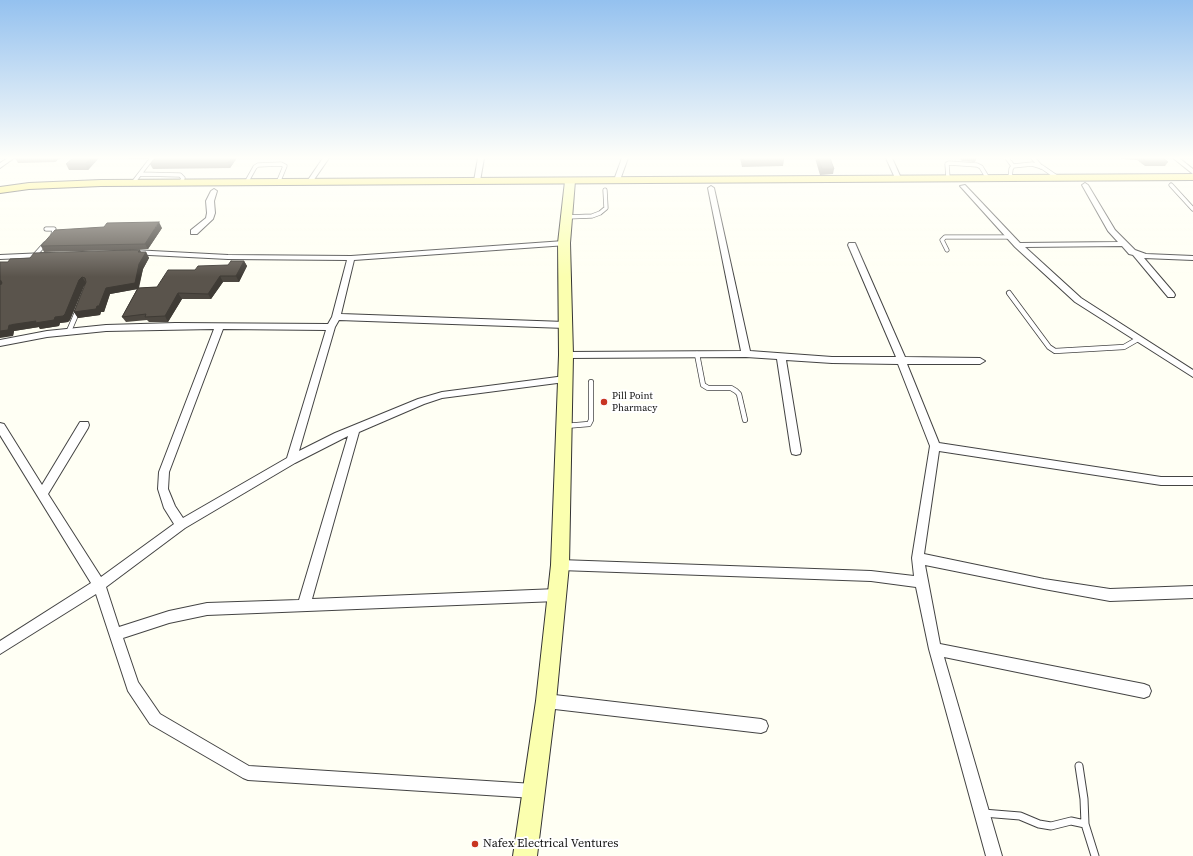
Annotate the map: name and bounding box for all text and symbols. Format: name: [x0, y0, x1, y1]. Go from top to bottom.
place label: Pill Point Pharmacy: [612, 390, 657, 414]
marker: Pill Point Pharmacy: [599, 397, 609, 407]
place label: Nafex Electrical Ventures: [483, 837, 619, 851]
marker: Nafex Electrical Ventures: [470, 839, 480, 849]

